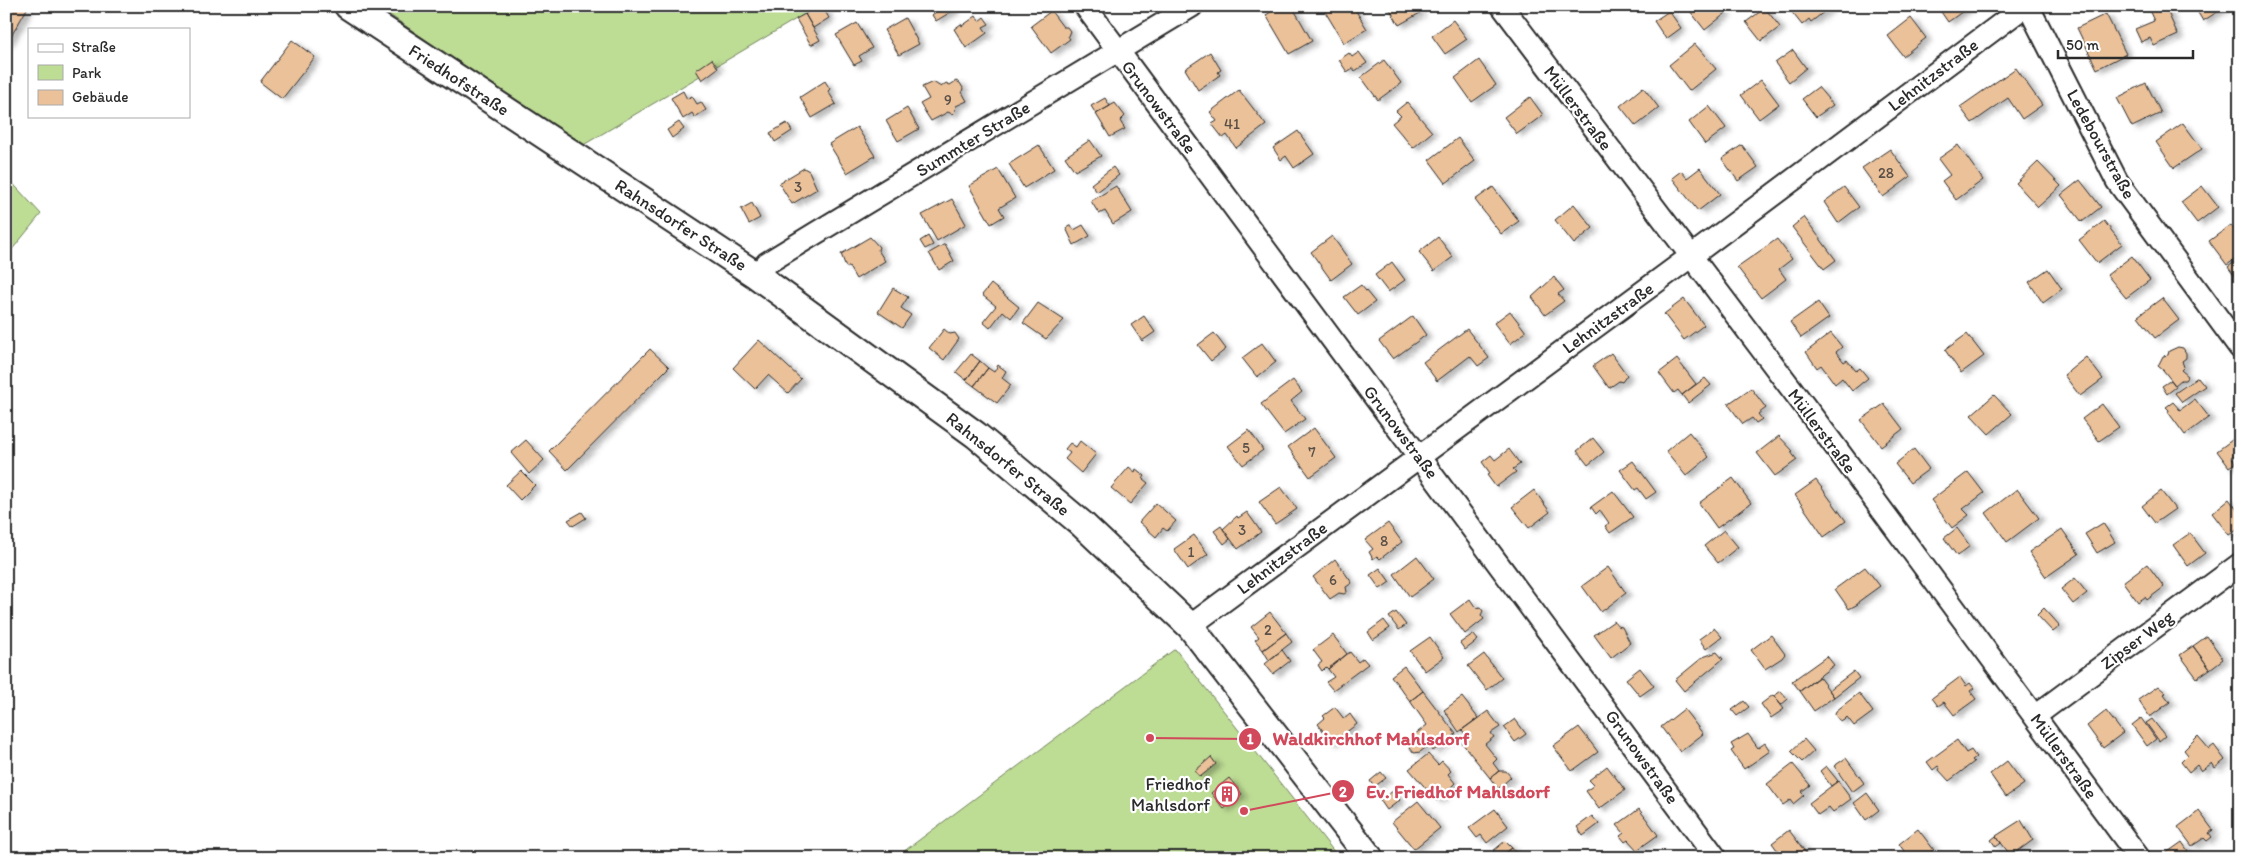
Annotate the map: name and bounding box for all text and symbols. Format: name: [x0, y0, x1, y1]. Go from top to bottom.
legend: [28, 28, 190, 118]
scale bar: [2058, 28, 2194, 60]
street label: Lehnitzstraße: [1883, 34, 1983, 116]
text: 50 m: [2066, 36, 2099, 54]
text: Straße: [72, 38, 116, 56]
street label: Friedhofstraße: [405, 39, 513, 121]
street label: Grunowstraße: [1117, 56, 1201, 158]
street label: Müllerstraße: [1539, 61, 1617, 155]
text: Park: [72, 64, 102, 82]
street label: Ledebourstraße: [2062, 85, 2140, 203]
text: Gebäude: [72, 88, 129, 106]
house number: 9: [944, 91, 952, 109]
street label: Summter Straße: [912, 96, 1034, 182]
house number: 41: [1224, 115, 1240, 133]
house number: 28: [1878, 164, 1894, 182]
street label: Rahnsdorfer Straße: [611, 174, 751, 276]
house number: 3: [794, 178, 802, 196]
street label: Lehnitzstraße: [1558, 277, 1658, 359]
street label: Grunowstraße: [1359, 381, 1443, 483]
street label: Müllerstraße: [1783, 384, 1861, 478]
street label: Rahnsdorfer Straße: [942, 407, 1074, 521]
house number: 5: [1242, 439, 1250, 457]
house number: 7: [1308, 443, 1316, 461]
street label: Lehnitzstraße: [1232, 517, 1332, 599]
house number: 3: [1238, 521, 1246, 539]
house number: 8: [1380, 532, 1388, 550]
house number: 1: [1188, 543, 1195, 561]
house number: 6: [1329, 571, 1337, 589]
street label: Zipser Weg: [2096, 605, 2178, 674]
house number: 2: [1264, 621, 1272, 639]
street label: Grunowstraße: [1600, 705, 1684, 809]
street label: Müllerstraße: [2026, 709, 2102, 803]
callout: Waldkirchhof Mahlsdorf: [1237, 722, 1479, 756]
text: Waldkirchhof Mahlsdorf: [1273, 727, 1470, 750]
text: 1: [1247, 730, 1254, 748]
place label: Friedhof Mahlsdorf: [1131, 773, 1210, 816]
callout: Ev. Friedhof Mahlsdorf: [1331, 774, 1560, 808]
text: Ev. Friedhof Mahlsdorf: [1366, 780, 1551, 803]
building icon: Friedhof Mahlsdorf: [1214, 781, 1240, 807]
text: 2: [1339, 783, 1347, 801]

